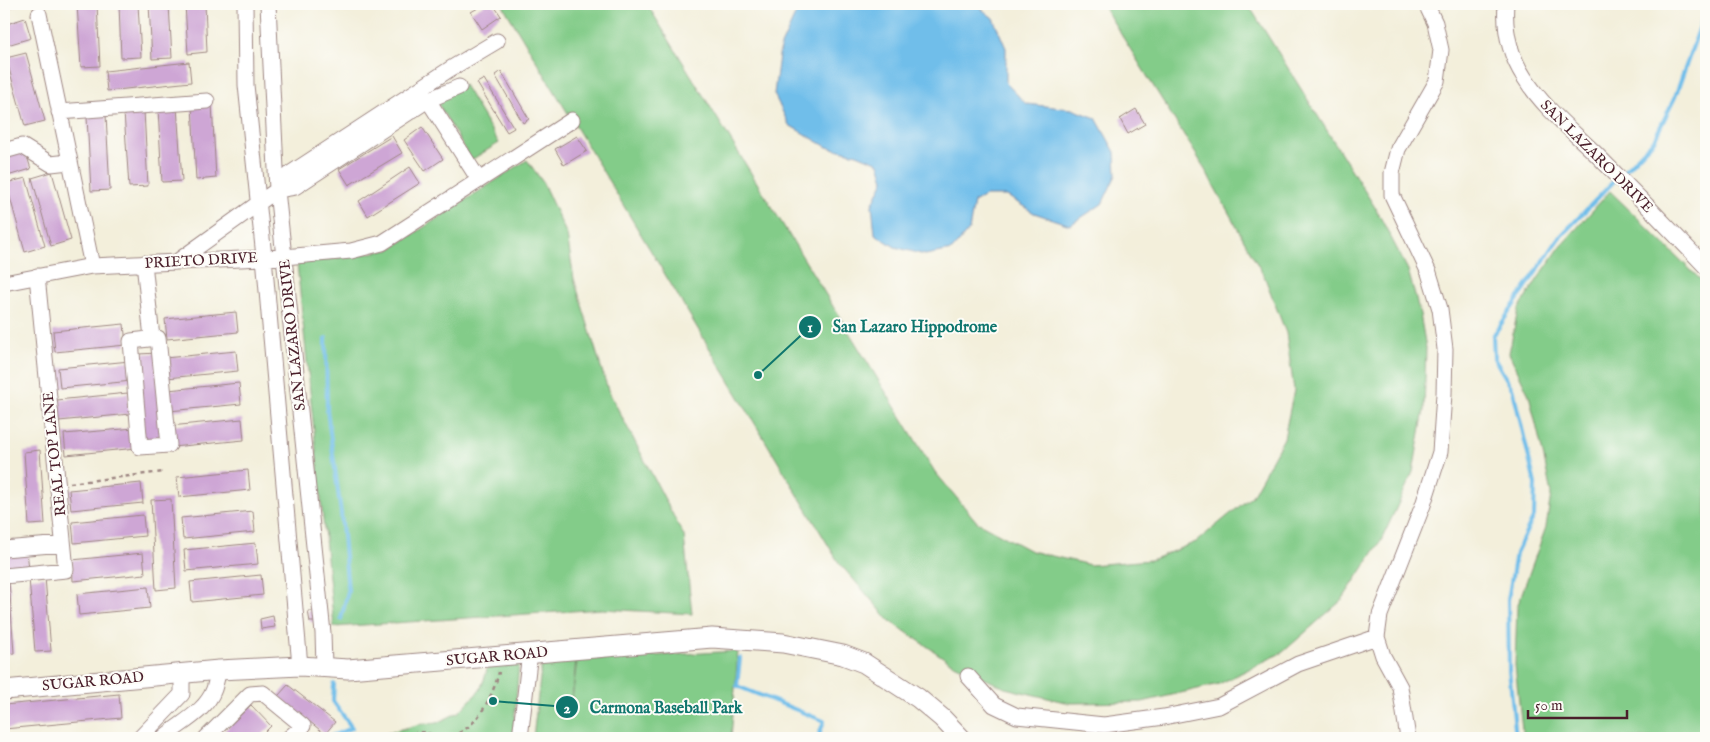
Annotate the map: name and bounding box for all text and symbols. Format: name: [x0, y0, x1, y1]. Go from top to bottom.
street label: SAN LAZARO DRIVE: [1536, 96, 1657, 217]
street label: PRIETO DRIVE: [144, 248, 258, 273]
street label: SAN LAZARO DRIVE: [275, 258, 310, 412]
callout: San Lazaro Hippodrome: [798, 311, 1007, 342]
text: 1: [807, 318, 813, 337]
text: San Lazaro Hippodrome: [833, 318, 998, 338]
street label: REAL TOP LANE: [39, 391, 70, 517]
street label: SUGAR ROAD: [445, 643, 549, 670]
street label: SUGAR ROAD: [41, 668, 145, 695]
scale bar: [1528, 687, 1626, 719]
callout: Carmona Baseball Park: [555, 692, 752, 723]
text: 50 m: [1535, 696, 1563, 715]
text: 2: [563, 699, 571, 718]
text: Carmona Baseball Park: [590, 699, 743, 719]

